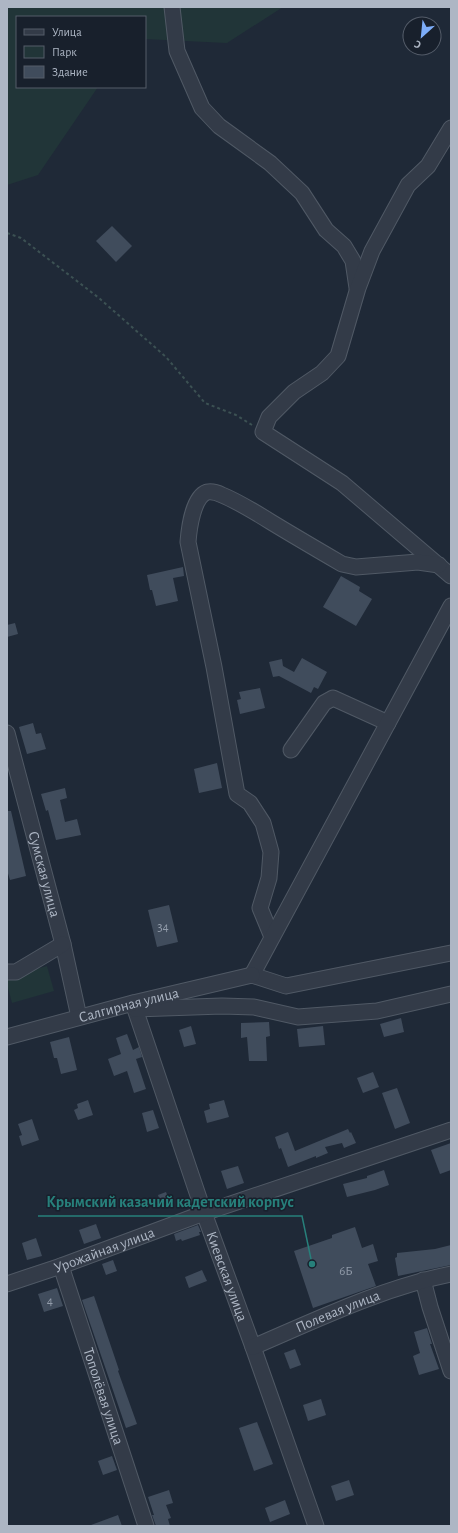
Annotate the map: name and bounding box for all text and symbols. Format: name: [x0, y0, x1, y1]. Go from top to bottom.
legend: [16, 16, 146, 88]
north arrow: [402, 16, 442, 56]
text: Улица: [52, 26, 82, 38]
text: С: [412, 38, 423, 51]
text: Парк: [52, 46, 77, 58]
text: Здание: [52, 66, 88, 78]
street label: Сумская улица: [25, 830, 63, 919]
house number: 34: [157, 921, 169, 934]
street label: Салгирная улица: [77, 985, 181, 1025]
callout: Крымский казачий кадетский корпус: [38, 1188, 302, 1216]
text: Крымский казачий кадетский корпус: [46, 1194, 294, 1211]
street label: Урожайная улица: [52, 1225, 157, 1276]
street label: Киевская улица: [203, 1229, 250, 1324]
house number: 6Б: [339, 1265, 353, 1278]
street label: Полевая улица: [293, 1288, 382, 1335]
house number: 4: [47, 1295, 53, 1308]
street label: Тополёвая улица: [80, 1346, 126, 1447]

